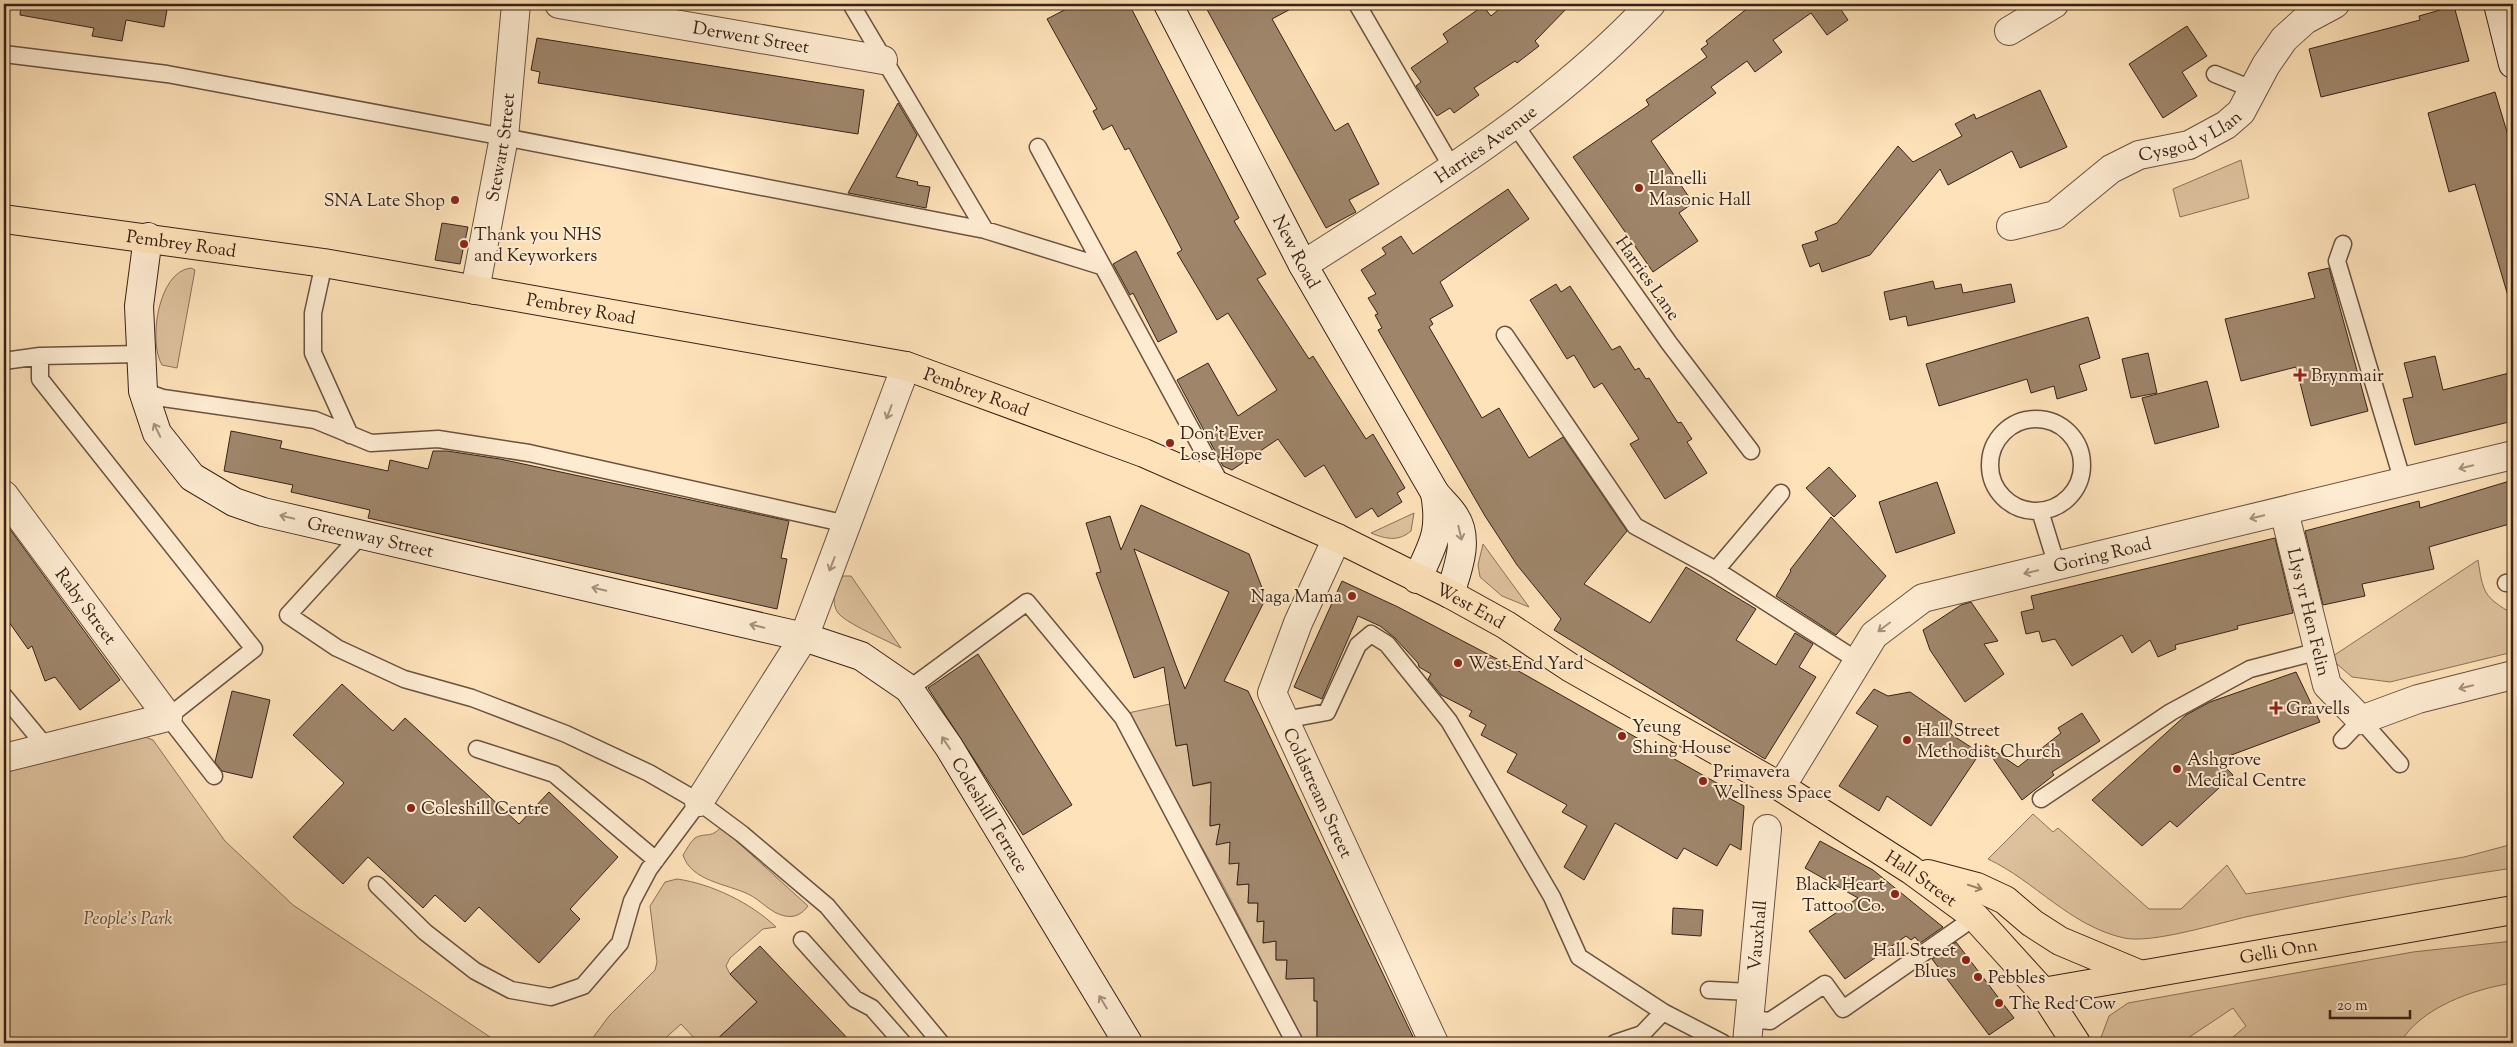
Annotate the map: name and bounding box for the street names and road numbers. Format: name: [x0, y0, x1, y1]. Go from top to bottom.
street label: Derwent Street: [691, 16, 811, 62]
street label: Stewart Street: [481, 92, 523, 204]
street label: Harries Avenue: [1430, 100, 1543, 191]
street label: Cysgod y Llan: [2136, 105, 2249, 170]
street label: New Road: [1264, 211, 1325, 294]
street label: Pembrey Road: [125, 225, 238, 266]
street label: Harries Lane: [1608, 232, 1685, 327]
street label: Pembrey Road: [524, 288, 637, 333]
street label: Pembrey Road: [919, 362, 1032, 425]
street label: Greenway Street: [304, 512, 436, 566]
street label: Goring Road: [2051, 532, 2154, 581]
street label: Llys yr Hen Felin: [2279, 546, 2335, 680]
street label: Raby Street: [47, 563, 121, 651]
street label: West End: [1431, 578, 1509, 637]
street label: Coldstream Street: [1275, 724, 1358, 863]
street label: Coleshill Terrace: [943, 753, 1033, 879]
street label: Hall Street: [1879, 845, 1961, 914]
street label: Vauxhall: [1743, 899, 1775, 972]
street label: Gelli Onn: [2238, 933, 2320, 972]

